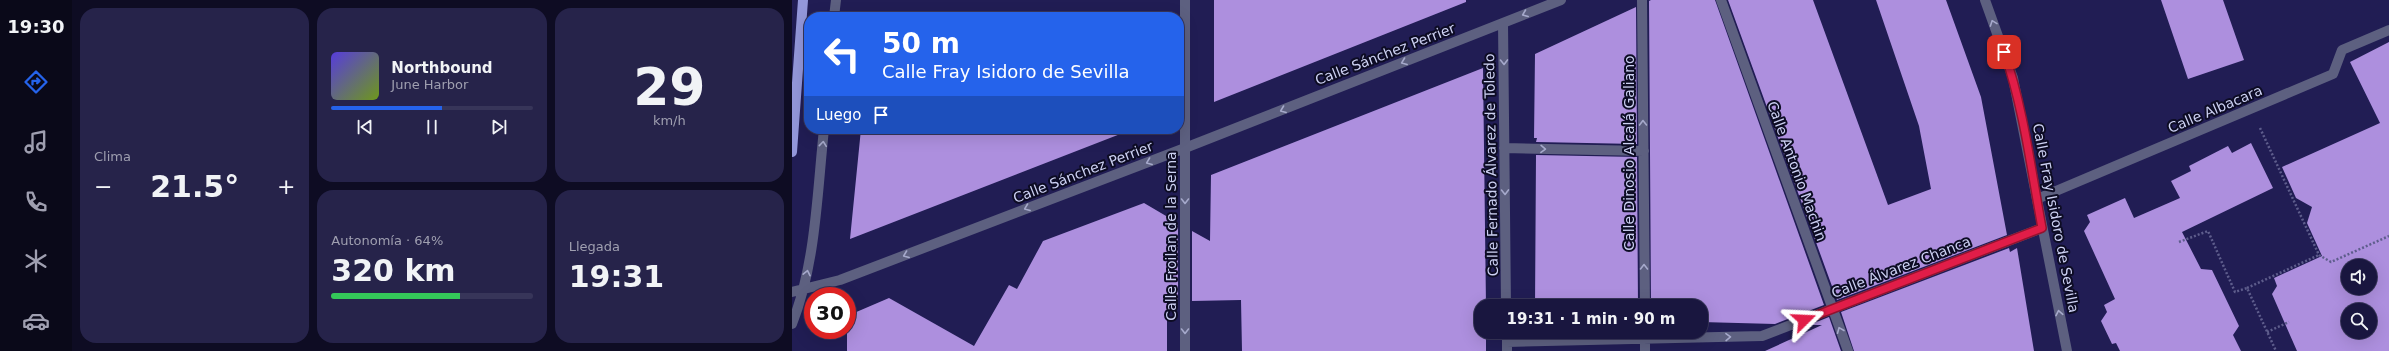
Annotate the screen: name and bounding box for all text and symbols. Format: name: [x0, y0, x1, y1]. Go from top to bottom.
one-way arrow: [1521, 10, 1528, 18]
text: 19:30: [7, 16, 65, 37]
one-way arrow: [1990, 19, 1998, 26]
street label: Calle Sánchez Perrier: [1313, 20, 1457, 88]
text: 50 m: [882, 27, 960, 60]
icon: left: [816, 28, 868, 80]
pin: [1987, 35, 2021, 69]
icon: arrive: [1993, 41, 2015, 63]
street label: Calle Fernado Álvarez de Toledo: [1481, 53, 1501, 277]
street label: Calle Dinosio Alcalá Galiano: [1621, 55, 1637, 251]
text: 29: [633, 57, 706, 117]
one-way arrow: [1400, 57, 1408, 65]
text: Northbound: [391, 59, 493, 77]
one-way arrow: [1500, 59, 1508, 65]
text: Calle Fray Isidoro de Sevilla: [882, 61, 1130, 82]
icon: directions: [22, 68, 50, 96]
text: June Harbor: [391, 77, 468, 92]
street label: Calle Albacara: [2166, 82, 2264, 136]
street label: Calle Antonio Machin: [1764, 99, 1830, 243]
icon: arrive: [870, 104, 892, 126]
one-way arrow: [1279, 105, 1286, 113]
text: Luego: [816, 106, 862, 124]
text: km/h: [653, 113, 686, 128]
icon: previous: [354, 116, 376, 138]
icon: pause: [421, 116, 443, 138]
icon: next: [488, 116, 510, 138]
one-way arrow: [1639, 120, 1647, 126]
street label: Calle Fray Isidoro de Sevilla: [2030, 122, 2082, 314]
icon: music: [22, 128, 50, 156]
street label: Calle Sánchez Perrier: [1011, 138, 1155, 206]
one-way arrow: [818, 141, 827, 147]
one-way arrow: [1540, 144, 1546, 153]
text: Clima: [94, 149, 131, 164]
street label: Calle Froilan de la Serna: [1163, 151, 1179, 321]
one-way arrow: [1145, 157, 1152, 165]
text: 21.5°: [150, 169, 239, 204]
text: −: [94, 174, 112, 199]
text: +: [277, 174, 295, 199]
icon: phone: [22, 188, 50, 216]
one-way arrow: [1501, 189, 1509, 195]
one-way arrow: [1181, 198, 1189, 204]
one-way arrow: [1024, 204, 1031, 212]
text: Autonomía · 64%: [331, 233, 443, 248]
street label: Calle Álvarez Chanca: [1829, 233, 1973, 301]
text: Llegada: [569, 239, 620, 254]
icon: climate: [22, 247, 50, 275]
one-way arrow: [903, 250, 910, 258]
text: 320 km: [331, 253, 456, 288]
text: 19:31: [569, 259, 664, 294]
map controls: [2341, 259, 2377, 339]
button: sound: [2341, 259, 2377, 295]
one-way arrow: [1640, 264, 1648, 270]
one-way arrow: [803, 270, 811, 277]
speed limit sign: 30: [804, 287, 856, 339]
position arrow: [1783, 299, 1825, 341]
button: search: [2341, 303, 2377, 339]
icon: car: [22, 307, 50, 335]
text: 19:31 · 1 min · 90 m: [1507, 310, 1675, 328]
one-way arrow: [2056, 310, 2064, 316]
one-way arrow: [1837, 327, 1845, 335]
one-way arrow: [1181, 328, 1189, 334]
one-way arrow: [1725, 333, 1731, 341]

